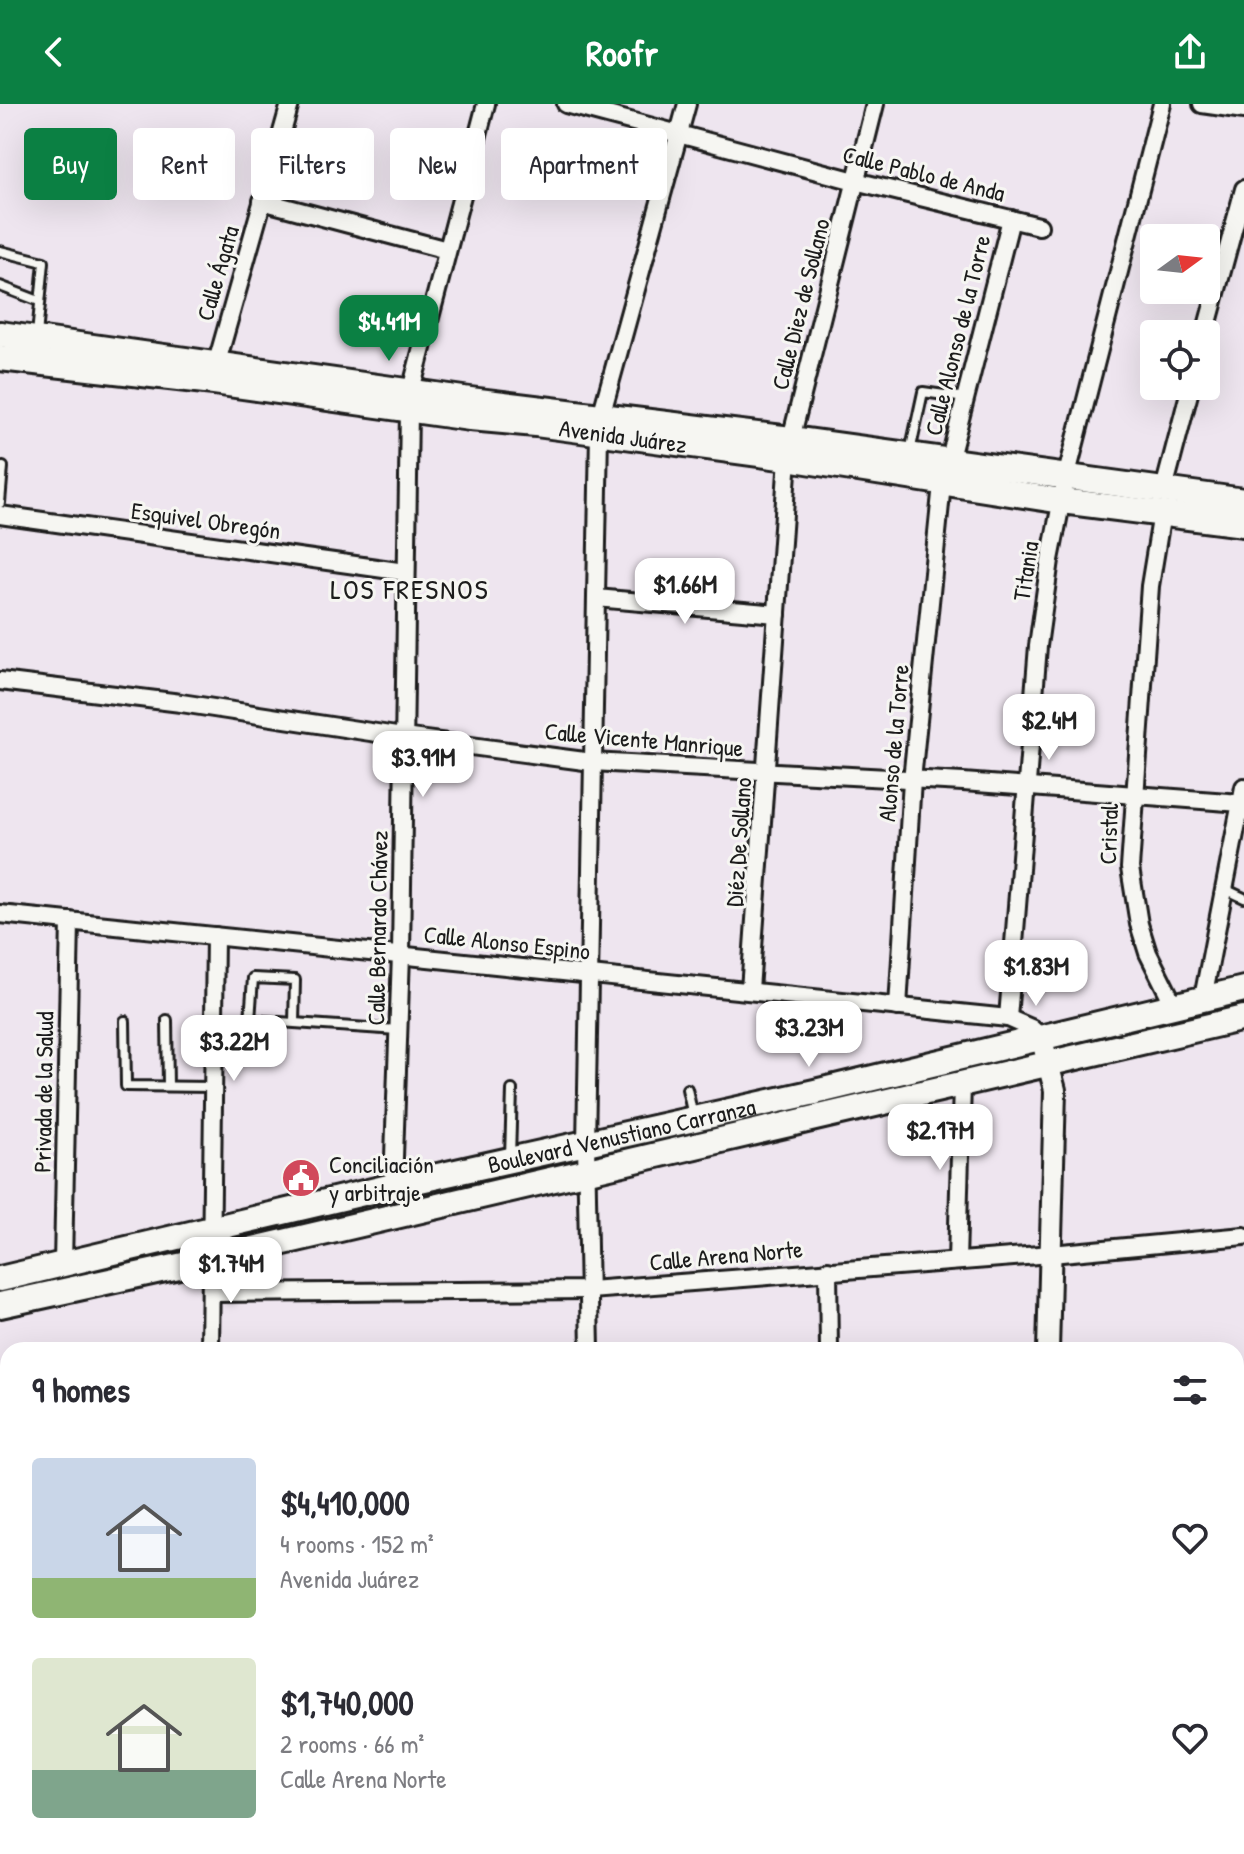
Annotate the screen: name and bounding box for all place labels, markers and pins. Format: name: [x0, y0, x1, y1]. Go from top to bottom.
pin: $4.41M: [324, 295, 454, 363]
pin: $1.66M: [620, 558, 750, 626]
pin: $2.4M: [993, 694, 1105, 762]
pin: $3.91M: [358, 731, 488, 799]
pin: $1.83M: [971, 940, 1101, 1008]
pin: $3.23M: [744, 1001, 874, 1069]
pin: $3.22M: [169, 1015, 299, 1083]
pin: $2.17M: [875, 1104, 1005, 1172]
place label: Conciliación y arbitraje: [329, 1148, 434, 1208]
public building icon: Conciliación y arbitraje: [280, 1157, 322, 1199]
pin: $1.74M: [166, 1237, 296, 1305]

